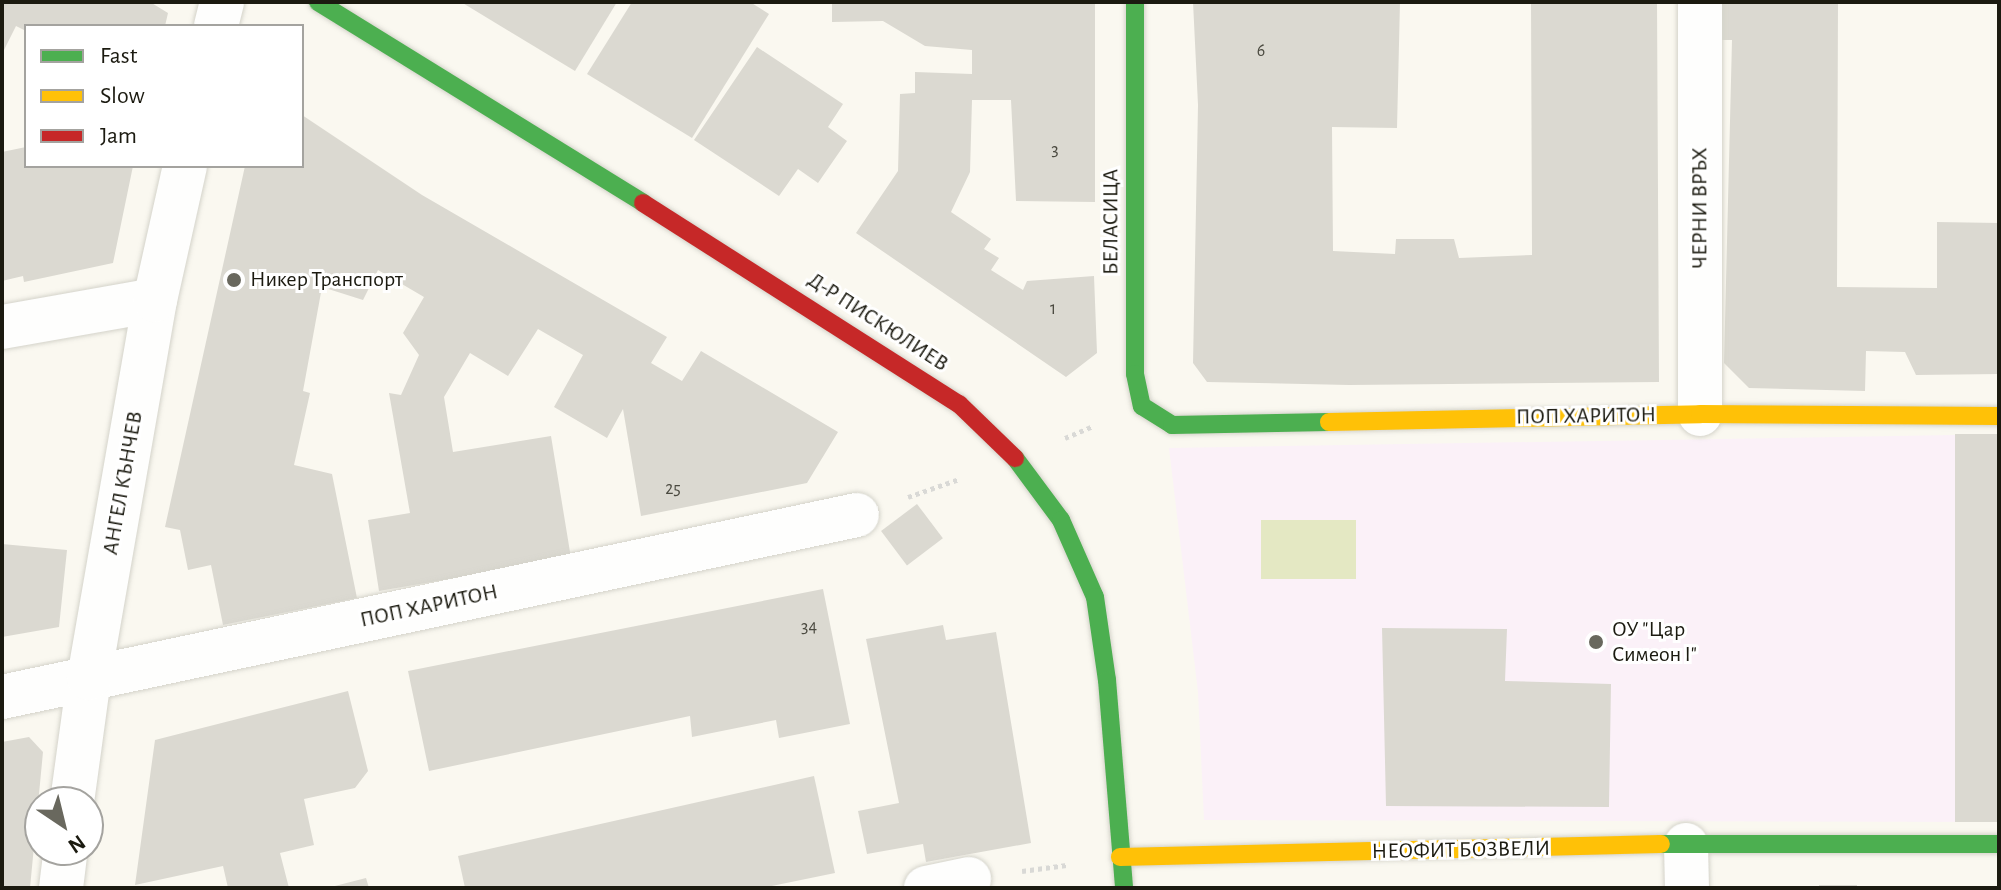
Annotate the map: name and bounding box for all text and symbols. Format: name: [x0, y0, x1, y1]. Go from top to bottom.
legend: [24, 24, 304, 168]
house number: 6: [1257, 40, 1265, 62]
text: Fast: [100, 44, 137, 68]
text: Slow: [100, 84, 145, 108]
text: Jam: [100, 124, 137, 148]
house number: 3: [1051, 139, 1059, 161]
street label: ЧЕРНИ ВРЪХ: [1687, 147, 1713, 269]
street label: БЕЛАСИЦА: [1098, 169, 1124, 275]
place label: Никер Транспорт: [250, 267, 403, 293]
street label: Д-Р ПИСКЮЛИЕВ: [803, 267, 953, 377]
marker: Никер Транспорт: [225, 271, 243, 289]
house number: 1: [1050, 298, 1056, 320]
street label: ПОП ХАРИТОН: [1516, 402, 1656, 430]
street label: АНГЕЛ КЪНЧЕВ: [97, 409, 149, 557]
house number: 25: [665, 478, 681, 500]
street label: ПОП ХАРИТОН: [358, 579, 500, 633]
house number: 34: [801, 616, 817, 638]
place label: ОУ "Цар Симеон I": [1612, 616, 1697, 668]
marker: ОУ "Цар Симеон I": [1587, 633, 1605, 651]
north arrow: [24, 786, 104, 866]
text: N: [64, 831, 89, 857]
street label: НЕОФИТ БОЗВЕЛИ: [1371, 835, 1551, 865]

